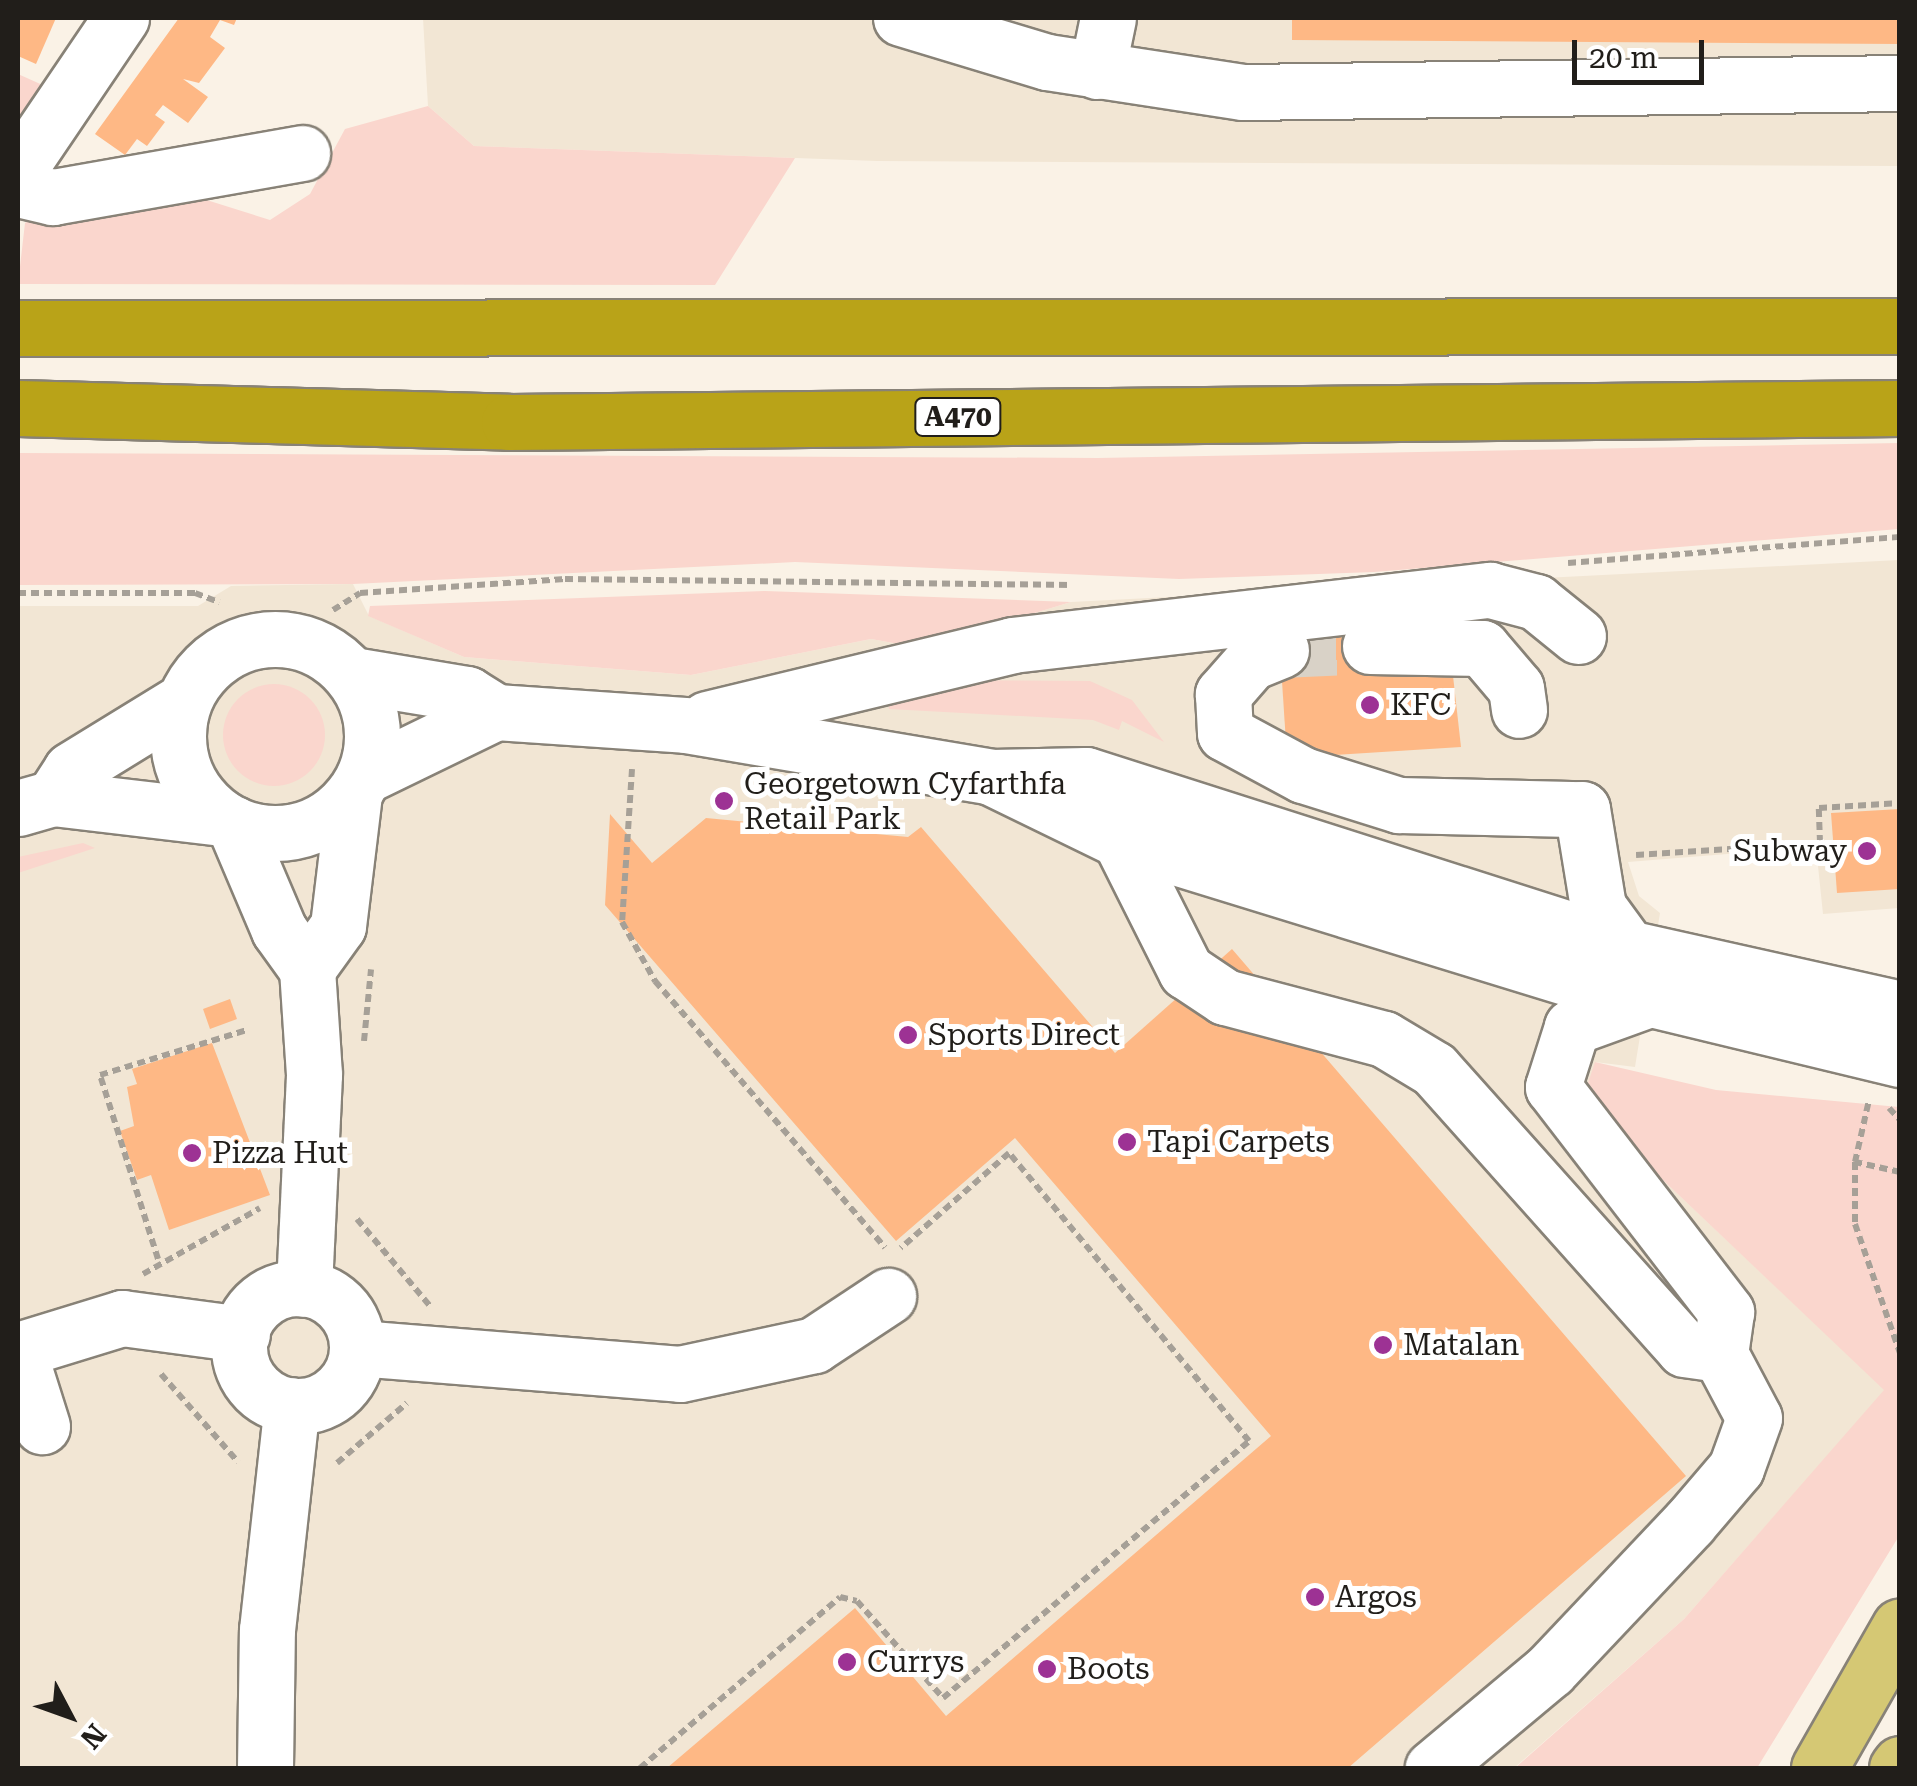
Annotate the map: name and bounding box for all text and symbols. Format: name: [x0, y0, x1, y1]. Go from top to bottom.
scale bar: [1577, 20, 1710, 82]
text: 20 m: [1589, 40, 1658, 75]
road number: A470: [913, 394, 1003, 440]
place label: KFC: [1390, 687, 1451, 723]
marker: KFC: [1359, 694, 1381, 716]
place label: Georgetown Cyfarthfa Retail Park: [744, 766, 1066, 836]
marker: Georgetown Cyfarthfa Retail Park: [713, 790, 735, 812]
place label: Subway: [1733, 833, 1847, 869]
marker: Subway: [1856, 840, 1878, 862]
place label: Sports Direct: [928, 1017, 1120, 1053]
marker: Sports Direct: [897, 1024, 919, 1046]
place label: Tapi Carpets: [1147, 1124, 1330, 1160]
marker: Tapi Carpets: [1116, 1131, 1138, 1153]
place label: Pizza Hut: [212, 1135, 348, 1171]
marker: Pizza Hut: [181, 1142, 203, 1164]
place label: Matalan: [1403, 1327, 1519, 1363]
marker: Matalan: [1372, 1334, 1394, 1356]
place label: Argos: [1335, 1579, 1417, 1615]
marker: Argos: [1304, 1586, 1326, 1608]
place label: Currys: [867, 1644, 964, 1680]
marker: Currys: [836, 1651, 858, 1673]
place label: Boots: [1067, 1651, 1149, 1687]
marker: Boots: [1036, 1658, 1058, 1680]
north arrow: [20, 1666, 120, 1766]
text: N: [73, 1717, 113, 1755]

